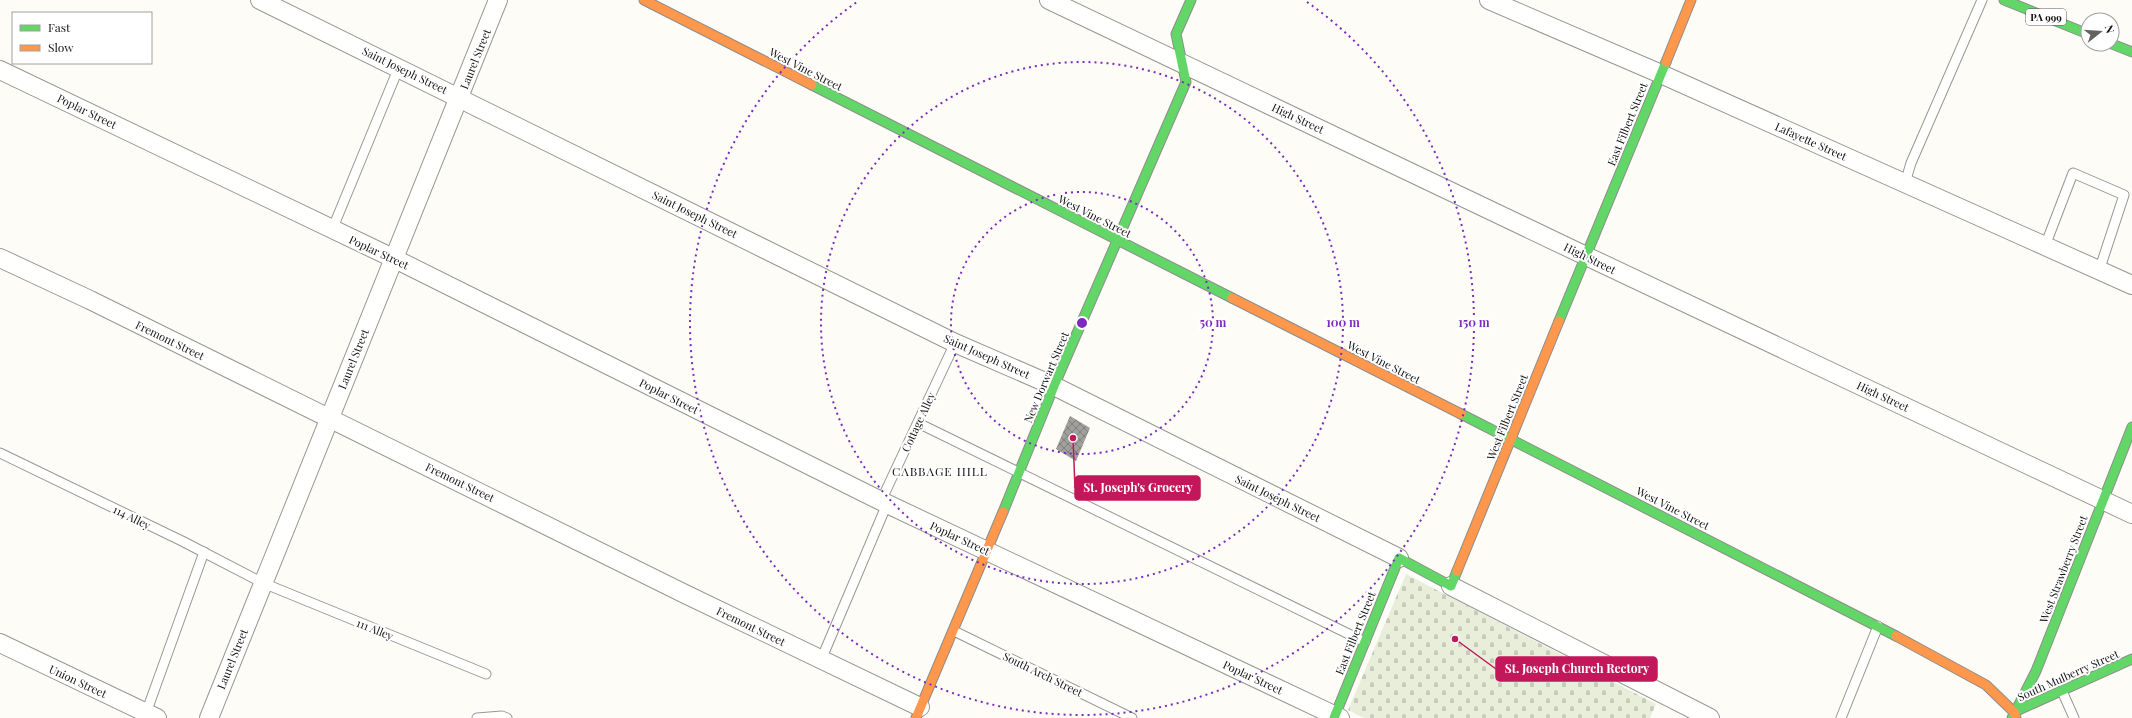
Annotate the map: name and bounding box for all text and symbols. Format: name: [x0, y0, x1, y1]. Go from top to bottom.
road number: PA 999: [2026, 9, 2066, 25]
legend: [12, 12, 152, 64]
north arrow: [2080, 12, 2120, 52]
text: Fast: [48, 19, 71, 35]
text: N: [2102, 23, 2118, 35]
street label: Laurel Street: [456, 26, 494, 91]
text: Slow: [48, 39, 74, 55]
street label: Saint Joseph Street: [360, 43, 450, 97]
street label: West Vine Street: [766, 44, 845, 94]
street label: East Filbert Street: [1603, 80, 1651, 168]
street label: Poplar Street: [55, 90, 119, 132]
street label: High Street: [1269, 99, 1327, 137]
street label: Lafayette Street: [1773, 118, 1849, 164]
street label: Saint Joseph Street: [650, 187, 740, 241]
street label: West Vine Street: [1055, 191, 1134, 241]
street label: Poplar Street: [347, 232, 411, 272]
street label: High Street: [1561, 239, 1619, 277]
text: 50 m: [1200, 314, 1227, 330]
text: 100 m: [1326, 314, 1360, 330]
text: 150 m: [1458, 314, 1490, 330]
centre of rings: [1075, 316, 1089, 330]
street label: Fremont Street: [133, 317, 207, 363]
street label: Laurel Street: [334, 326, 372, 391]
street label: New Dorwart Street: [1020, 329, 1072, 425]
street label: Saint Joseph Street: [942, 330, 1032, 382]
street label: West Vine Street: [1344, 337, 1423, 387]
street label: West Filbert Street: [1483, 372, 1531, 463]
street label: Poplar Street: [637, 375, 701, 417]
street label: High Street: [1854, 377, 1912, 415]
street label: Cottage Alley: [898, 389, 939, 454]
street label: Fremont Street: [423, 459, 497, 505]
district label: CABBAGE HILL: [892, 463, 988, 479]
street label: Saint Joseph Street: [1233, 471, 1323, 525]
callout: St. Joseph's Grocery: [1075, 476, 1200, 500]
text: St. Joseph's Grocery: [1083, 479, 1194, 495]
street label: West Vine Street: [1633, 483, 1712, 533]
street label: 114 Alley: [111, 501, 154, 533]
street label: West Strawberry Street: [2035, 513, 2090, 626]
street label: Poplar Street: [928, 518, 992, 558]
street label: East Filbert Street: [1331, 589, 1379, 677]
street label: Fremont Street: [714, 603, 788, 649]
street label: 111 Alley: [354, 615, 396, 643]
street label: Laurel Street: [213, 626, 251, 691]
street label: South Mulberry Street: [2015, 646, 2121, 704]
street label: South Arch Street: [1001, 648, 1085, 700]
street label: Poplar Street: [1221, 657, 1285, 697]
callout: St. Joseph Church Rectory: [1496, 657, 1657, 681]
text: St. Joseph Church Rectory: [1505, 660, 1650, 676]
street label: Union Street: [47, 661, 109, 701]

